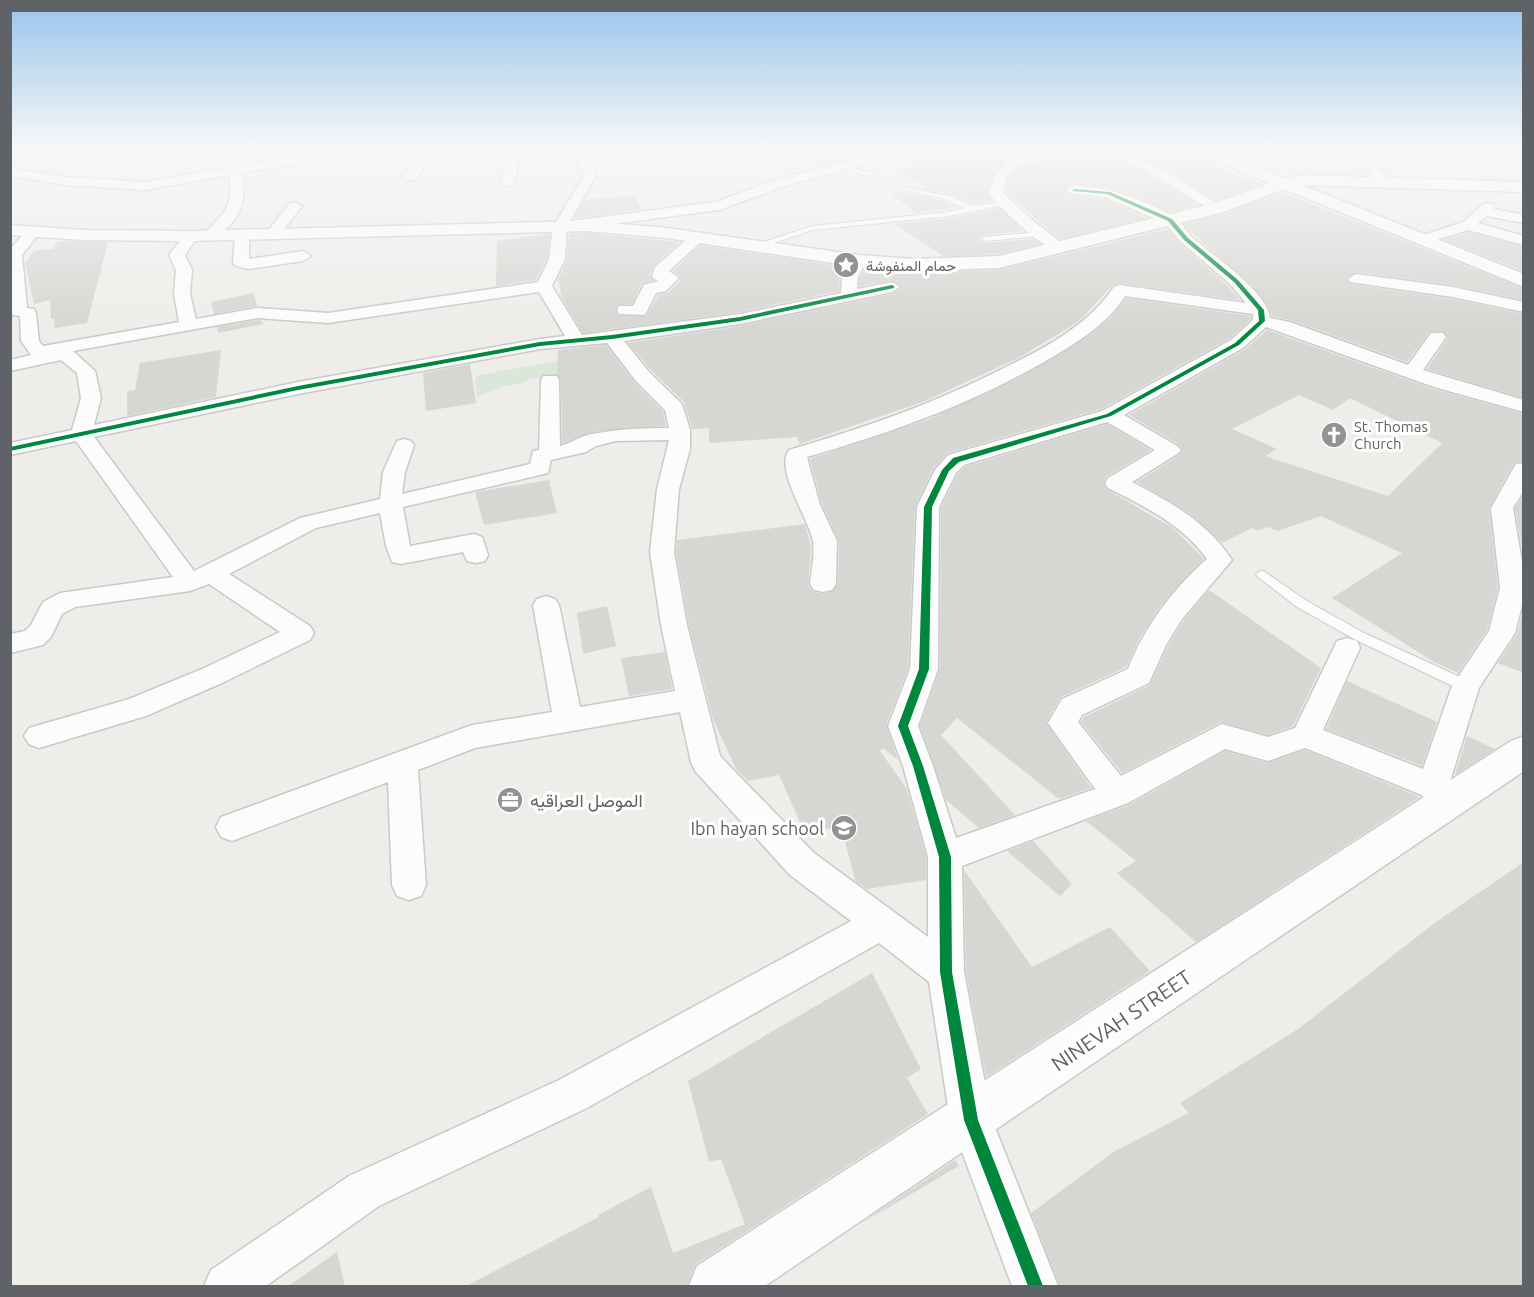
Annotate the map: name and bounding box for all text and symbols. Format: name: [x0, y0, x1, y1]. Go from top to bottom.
place icon: حمام المنفوشة: [831, 250, 861, 280]
place label: حمام المنفوشة: [866, 257, 956, 276]
place label: St. Thomas Church: [1354, 418, 1428, 452]
church icon: St. Thomas Church: [1319, 420, 1349, 450]
office icon: الموصل العراقيه: [495, 785, 525, 815]
place label: الموصل العراقيه: [530, 790, 643, 812]
school or university icon: Ibn hayan school: [829, 813, 859, 843]
place label: Ibn hayan school: [690, 818, 824, 838]
street label: NINEVAH STREET: [1047, 964, 1196, 1076]

